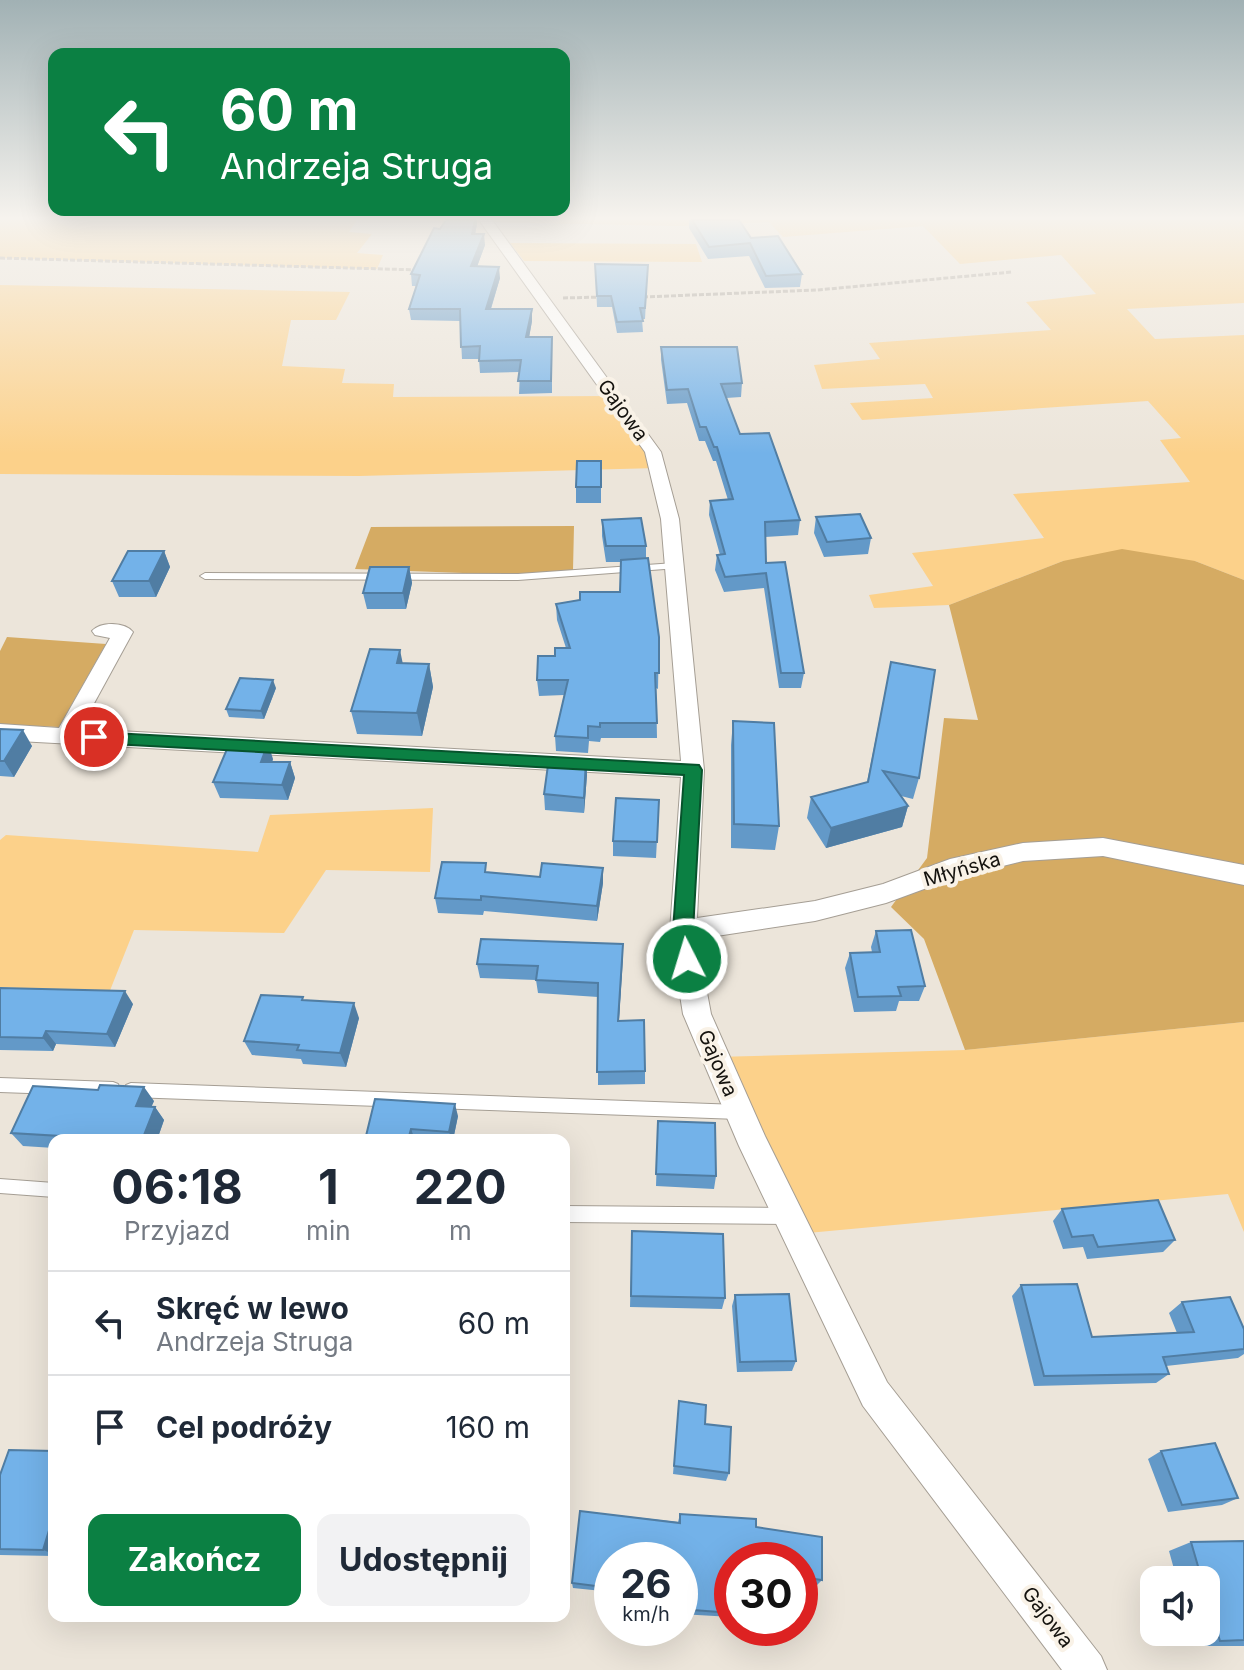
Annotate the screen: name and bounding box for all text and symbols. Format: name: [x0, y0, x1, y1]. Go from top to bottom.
text: 60 m: [220, 76, 359, 144]
icon: left: [88, 80, 192, 184]
text: Andrzeja Struga: [220, 144, 493, 188]
street label: Gajowa: [593, 375, 653, 445]
pin: [60, 703, 128, 771]
icon: arrive: [72, 715, 116, 759]
street label: Młyńska: [921, 847, 1003, 891]
position arrow: [645, 917, 729, 1001]
street label: Gajowa: [693, 1026, 743, 1100]
text: 06:18: [111, 1157, 243, 1216]
text: 1: [318, 1157, 339, 1216]
text: 220: [414, 1157, 507, 1216]
text: Przyjazd: [124, 1215, 230, 1246]
text: min: [306, 1215, 351, 1246]
text: m: [449, 1215, 472, 1246]
text: Skręć w lewo: [156, 1290, 349, 1326]
icon: left: [88, 1301, 132, 1345]
text: 60 m: [458, 1305, 530, 1341]
text: Andrzeja Struga: [156, 1326, 353, 1357]
icon: arrive: [88, 1405, 132, 1449]
text: Cel podróży: [156, 1409, 332, 1445]
text: 160 m: [446, 1409, 530, 1445]
button: Zakończ: [88, 1514, 301, 1606]
button: Udostępnij: [317, 1514, 530, 1606]
speed limit sign: 30: [714, 1542, 818, 1646]
text: 26: [620, 1559, 672, 1608]
map controls: [1140, 1566, 1220, 1646]
button: sound: [1140, 1566, 1220, 1646]
street label: Gajowa: [1017, 1582, 1079, 1652]
text: km/h: [622, 1602, 670, 1626]

